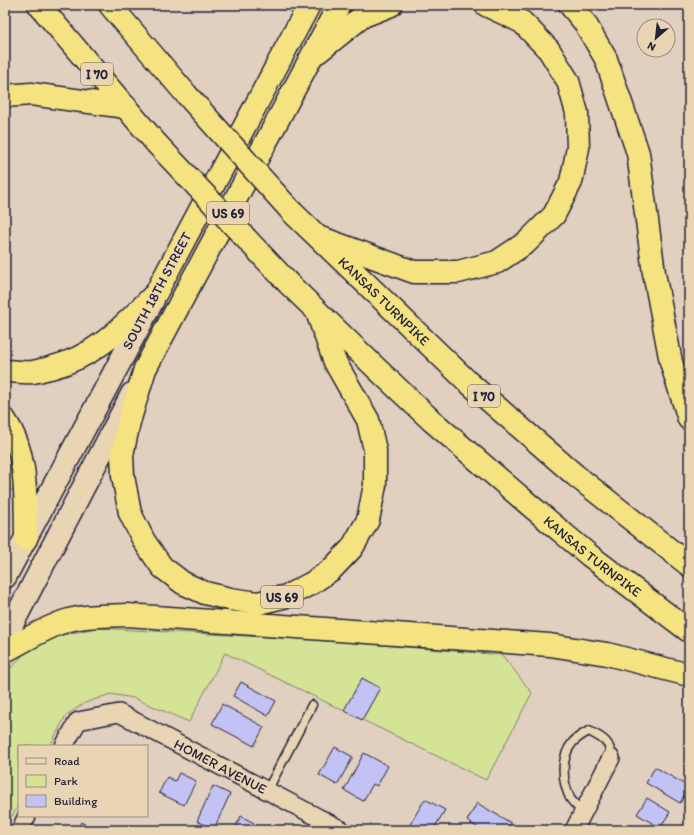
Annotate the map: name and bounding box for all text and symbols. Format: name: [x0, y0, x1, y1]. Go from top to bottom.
north arrow: [636, 18, 676, 58]
text: N: [645, 39, 658, 54]
road number: I 70: [81, 63, 113, 85]
road number: US 69: [207, 202, 249, 224]
street label: SOUTH 18TH STREET: [119, 229, 195, 353]
street label: KANSAS TURNPIKE: [335, 253, 433, 349]
road number: I 70: [468, 385, 500, 407]
street label: KANSAS TURNPIKE: [540, 512, 645, 600]
road number: US 69: [261, 586, 303, 608]
street label: HOMER AVENUE: [171, 735, 270, 798]
legend: [18, 745, 148, 817]
text: Road: [54, 754, 80, 768]
text: Park: [54, 774, 78, 788]
text: Building: [54, 794, 98, 808]

